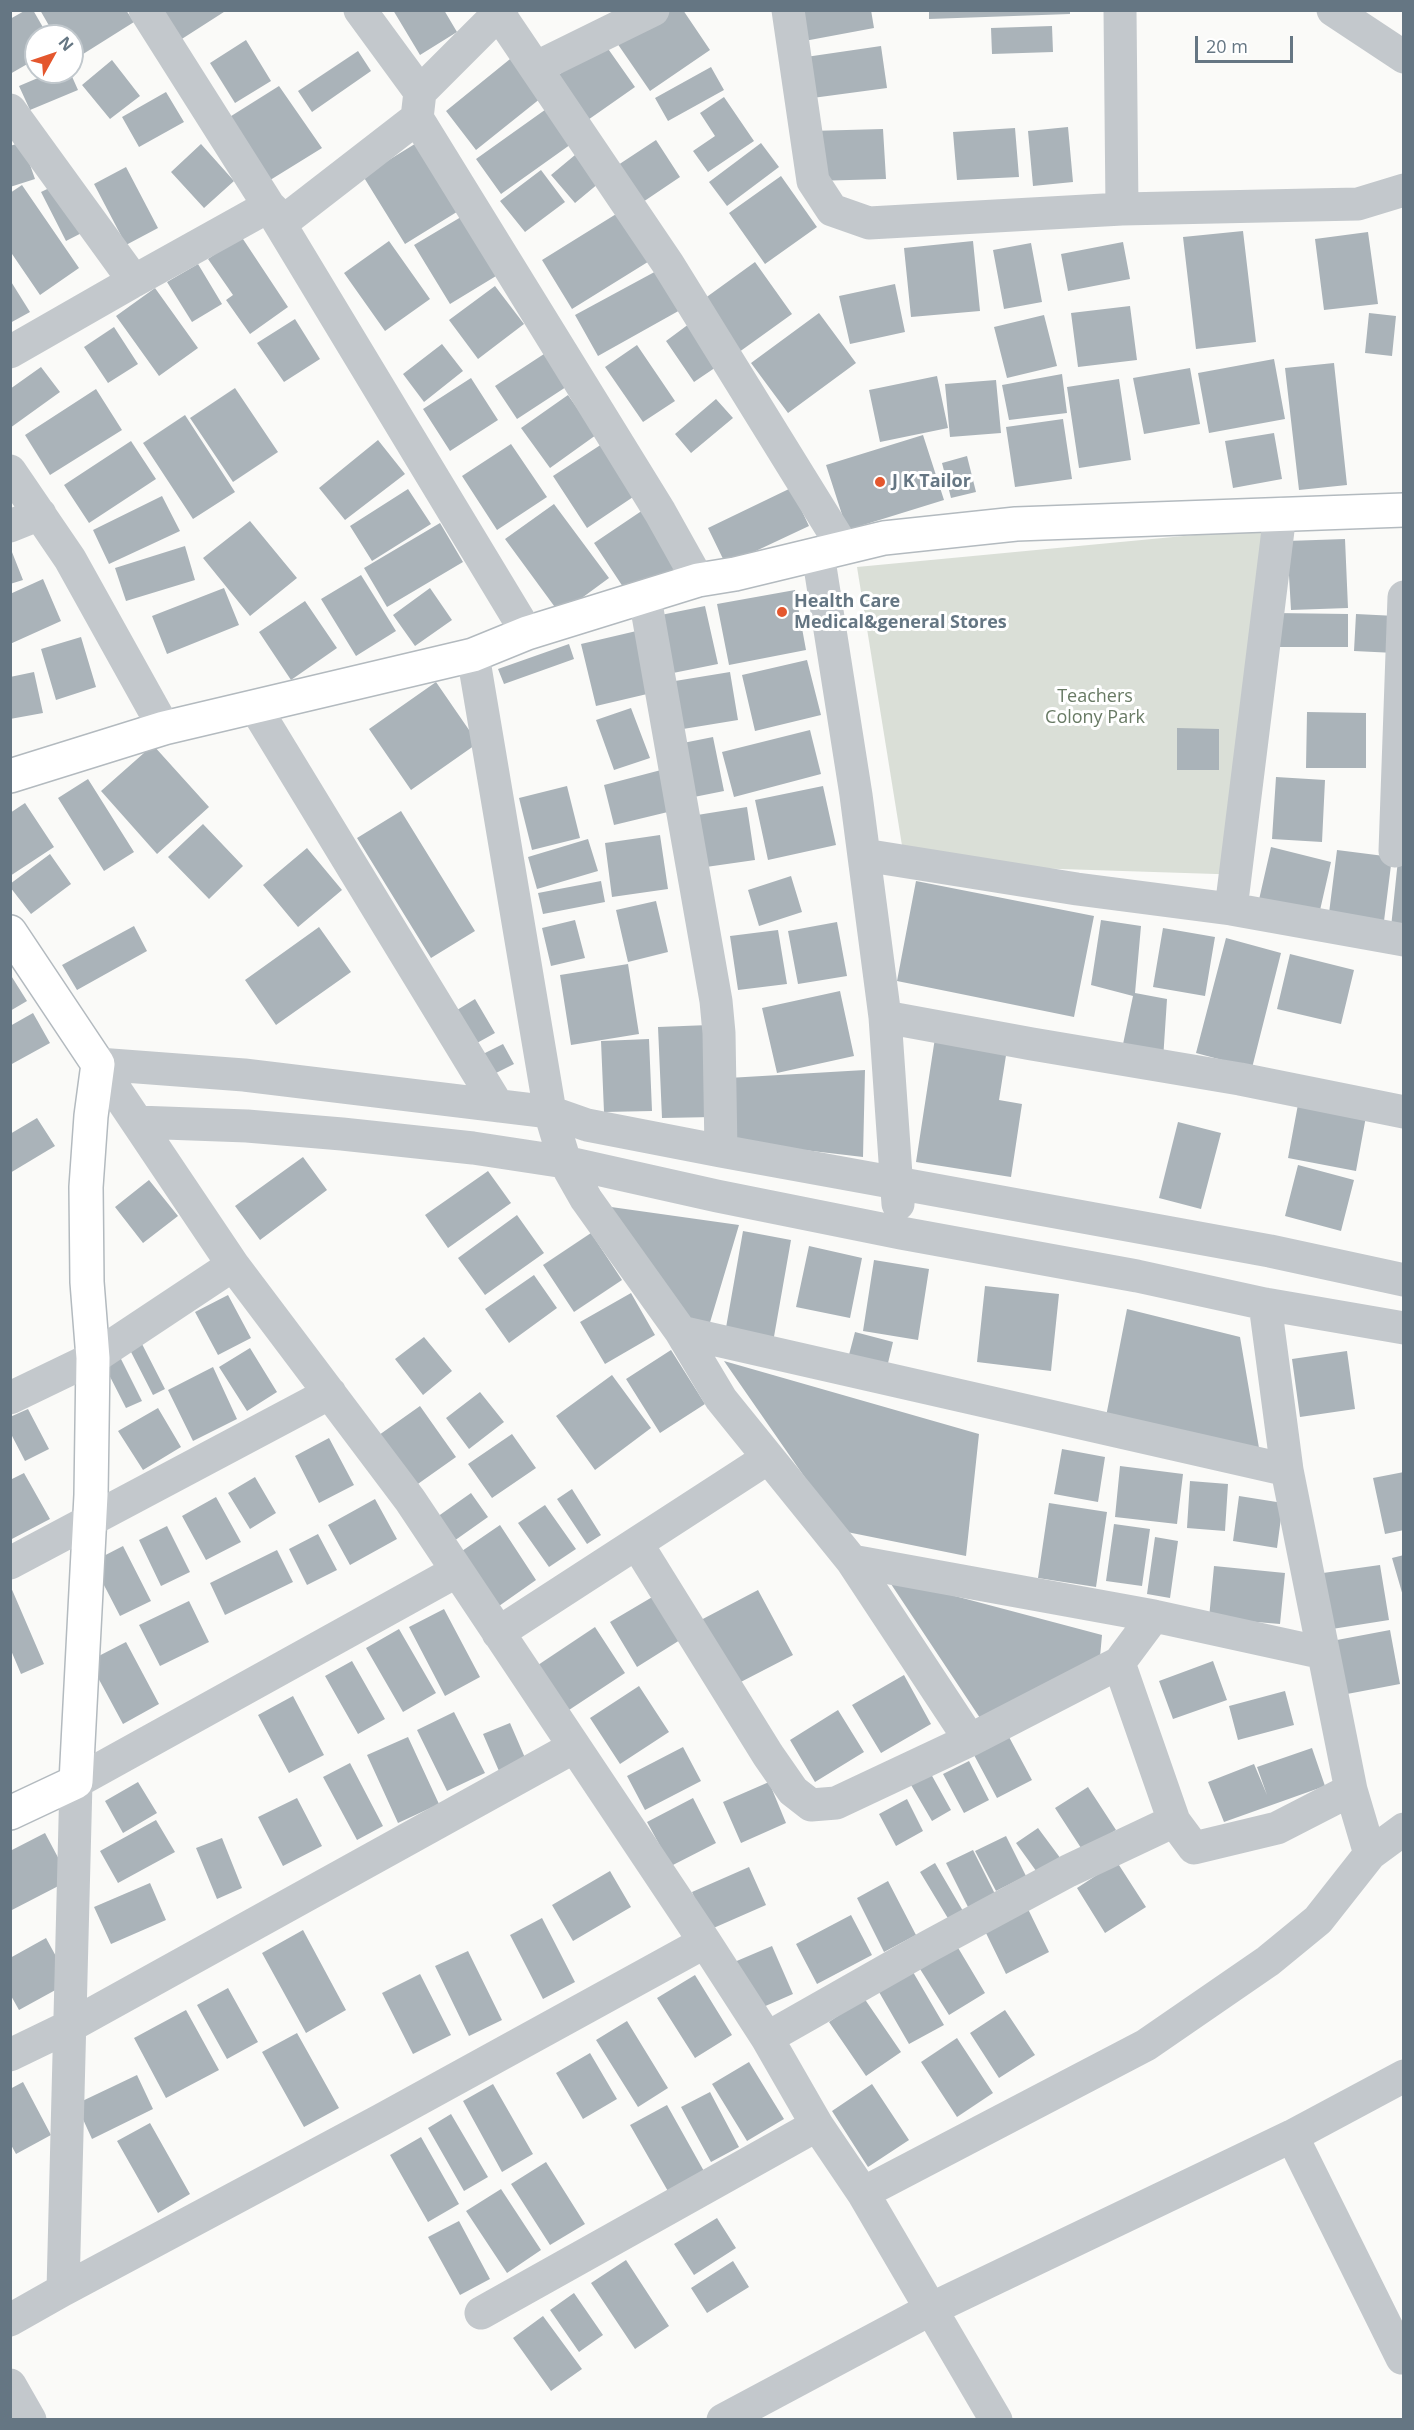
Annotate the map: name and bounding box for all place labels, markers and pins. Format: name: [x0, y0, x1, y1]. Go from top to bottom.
place label: J K Tailor: [892, 471, 971, 493]
marker: J K Tailor: [873, 475, 887, 489]
place label: Health Care Medical&general Stores: [794, 591, 1007, 634]
marker: Health Care Medical&general Stores: [775, 605, 789, 619]

